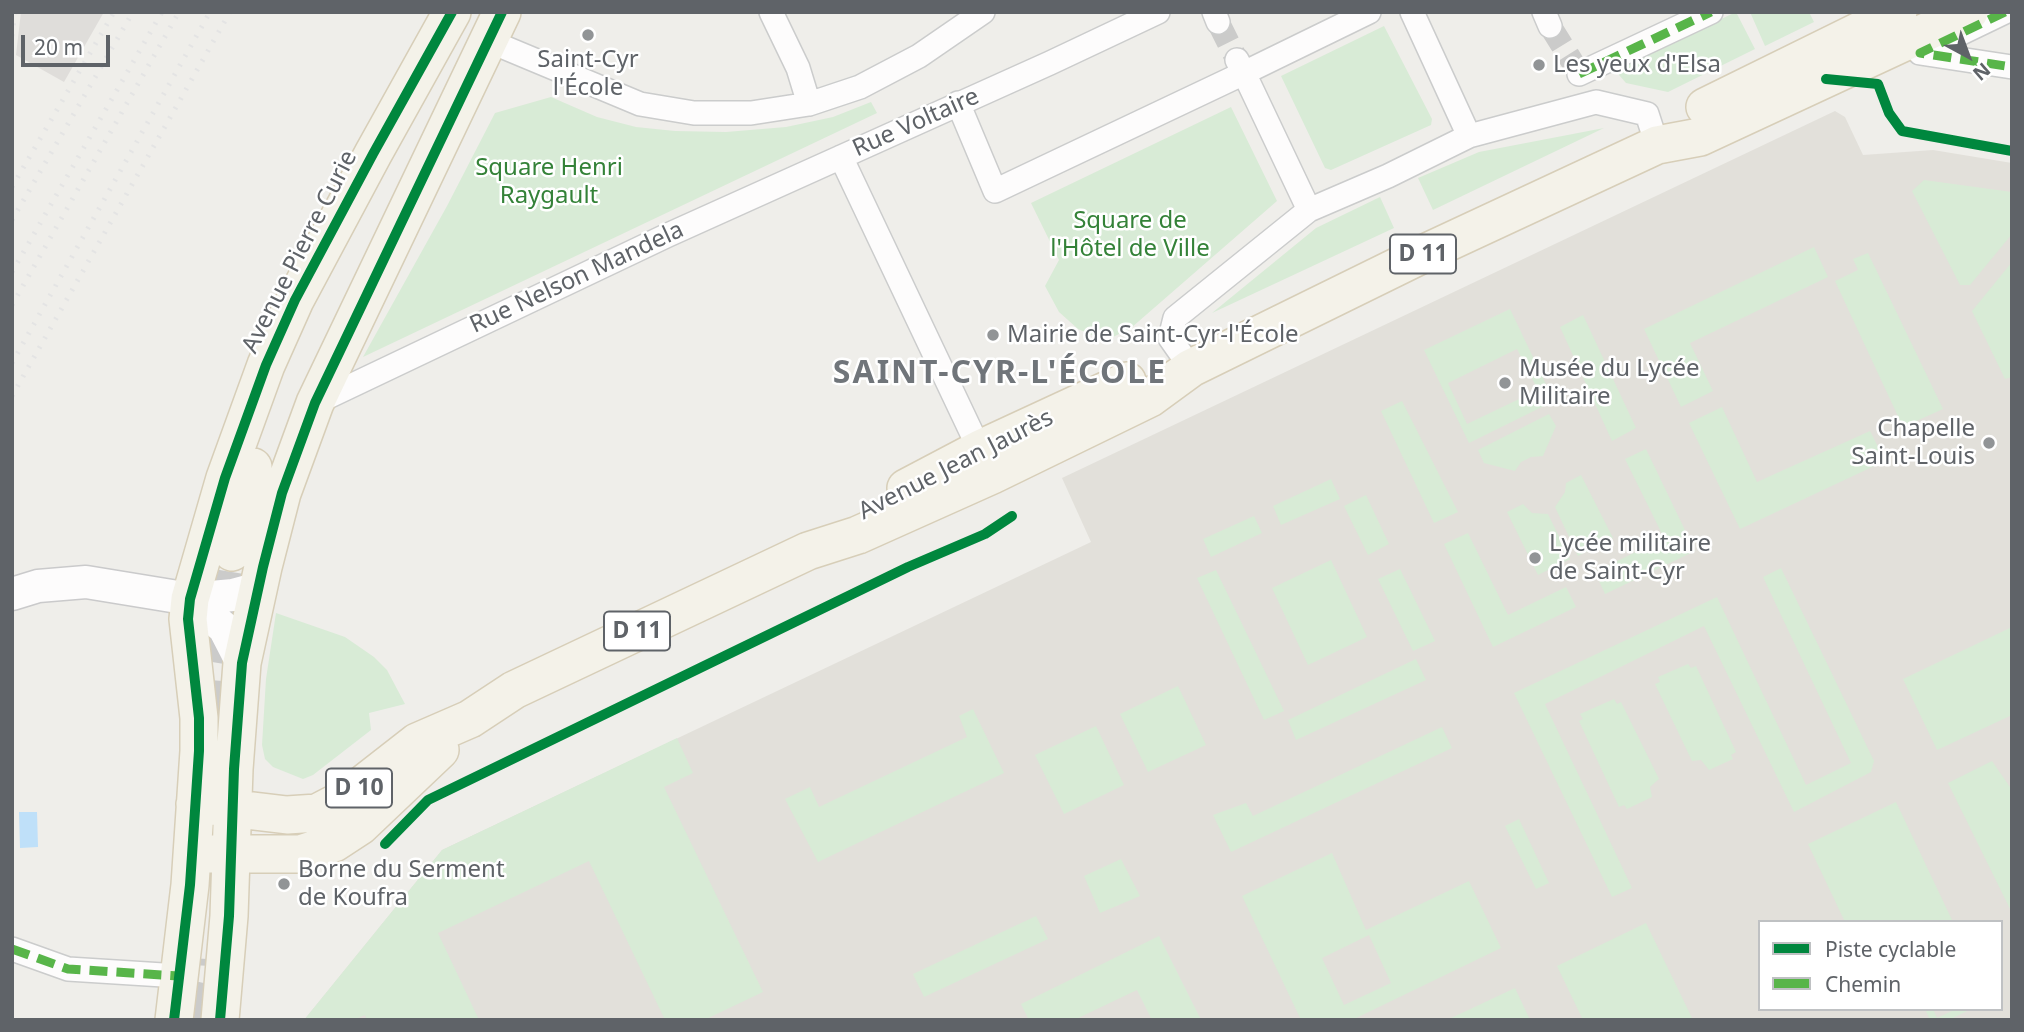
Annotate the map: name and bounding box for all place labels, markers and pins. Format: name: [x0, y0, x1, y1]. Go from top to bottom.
marker: Saint-Cyr l'École: [580, 27, 596, 43]
place label: Saint-Cyr l'École: [537, 46, 639, 102]
place label: Les yeux d'Elsa: [1553, 51, 1721, 79]
marker: Les yeux d'Elsa: [1531, 57, 1547, 73]
place label: Mairie de Saint-Cyr-l'École: [1007, 321, 1299, 349]
marker: Mairie de Saint-Cyr-l'École: [985, 327, 1001, 343]
place label: Musée du Lycée Militaire: [1519, 355, 1700, 411]
marker: Musée du Lycée Militaire: [1497, 375, 1513, 391]
place label: Chapelle Saint-Louis: [1851, 415, 1975, 471]
marker: Chapelle Saint-Louis: [1981, 435, 1997, 451]
place label: Lycée militaire de Saint-Cyr: [1549, 530, 1711, 586]
marker: Lycée militaire de Saint-Cyr: [1527, 550, 1543, 566]
place label: Borne du Serment de Koufra: [298, 856, 505, 912]
marker: Borne du Serment de Koufra: [276, 876, 292, 892]

